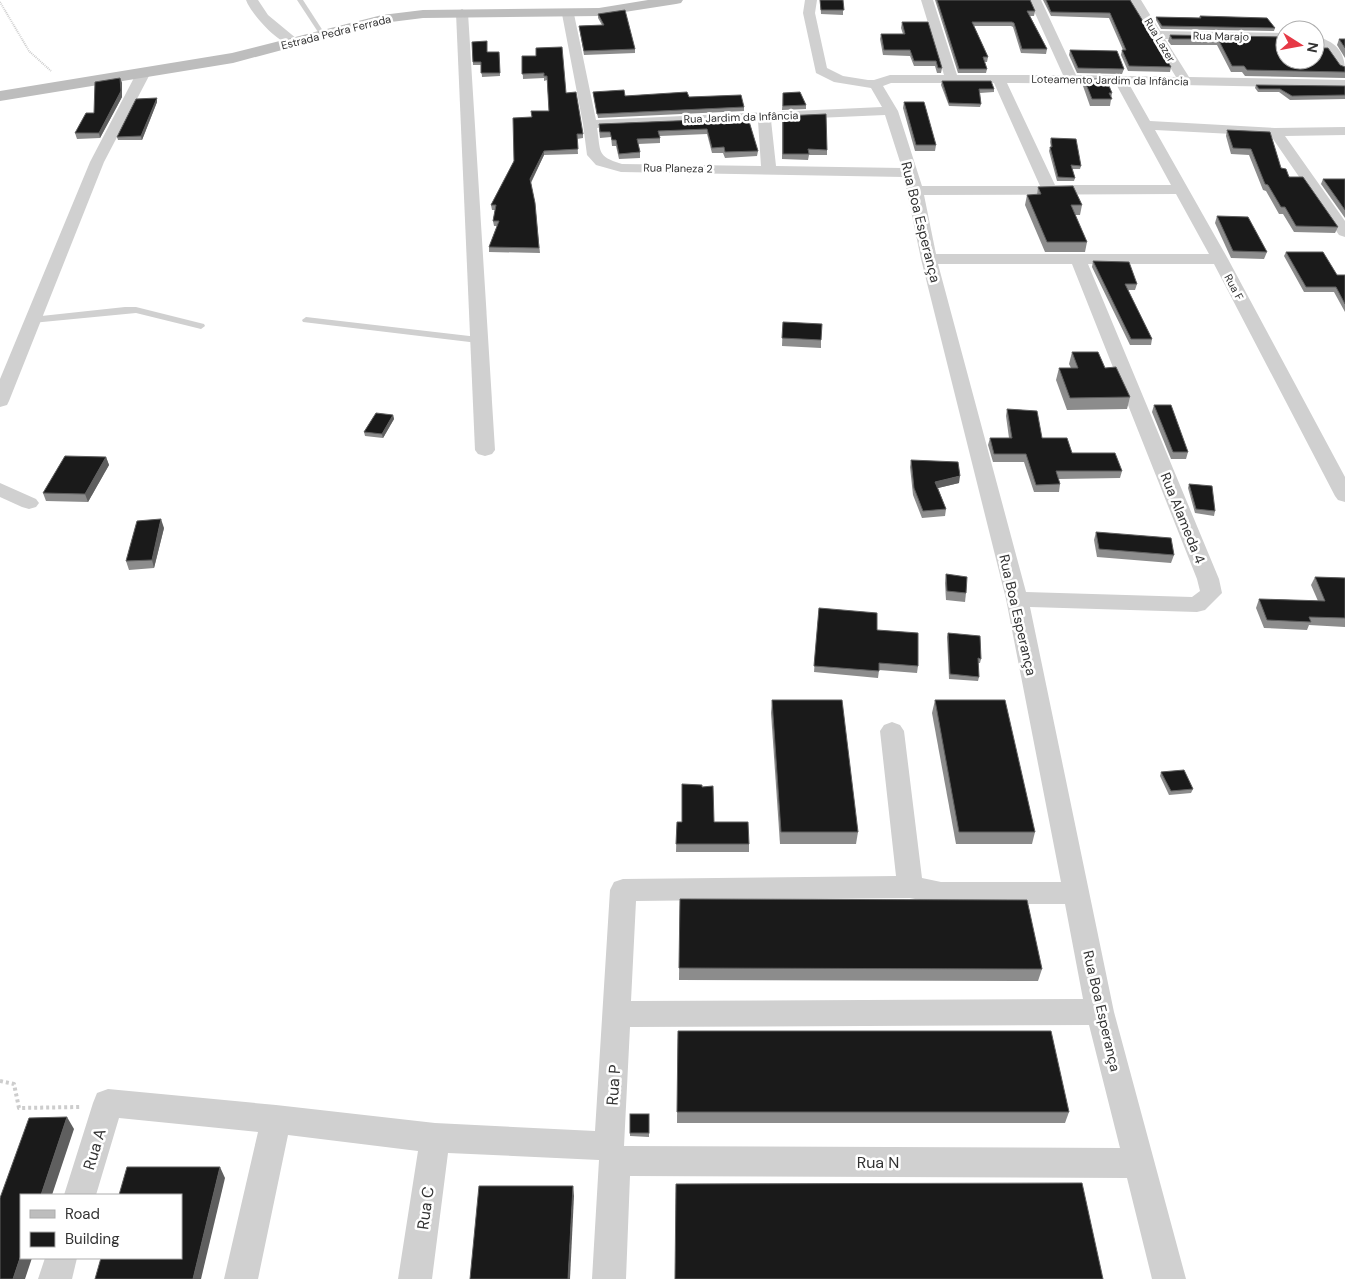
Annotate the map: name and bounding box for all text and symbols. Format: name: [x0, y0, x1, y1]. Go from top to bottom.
street label: Estrada Pedra Ferrada: [280, 12, 392, 52]
street label: Rua Lazer: [1141, 15, 1179, 65]
north arrow: [1275, 20, 1325, 70]
street label: Rua Marajo: [1193, 29, 1249, 43]
text: N: [1303, 41, 1323, 54]
street label: Loteamento Jardim da Infância: [1031, 72, 1189, 88]
street label: Rua Jardim da Infância: [683, 108, 799, 126]
street label: Rua Planeza 2: [643, 160, 713, 176]
street label: Rua Boa Esperança: [897, 160, 945, 284]
street label: Rua F: [1221, 272, 1247, 303]
street label: Rua Alameda 4: [1157, 470, 1210, 567]
street label: Rua Boa Esperança: [995, 553, 1041, 677]
street label: Rua Boa Esperança: [1079, 949, 1125, 1073]
street label: Rua P: [602, 1064, 625, 1106]
street label: Rua A: [78, 1126, 111, 1172]
street label: Rua N: [857, 1152, 899, 1173]
street label: Rua C: [412, 1185, 439, 1231]
legend: [20, 1194, 182, 1259]
text: Road: [65, 1204, 100, 1224]
text: Building: [65, 1229, 120, 1249]

